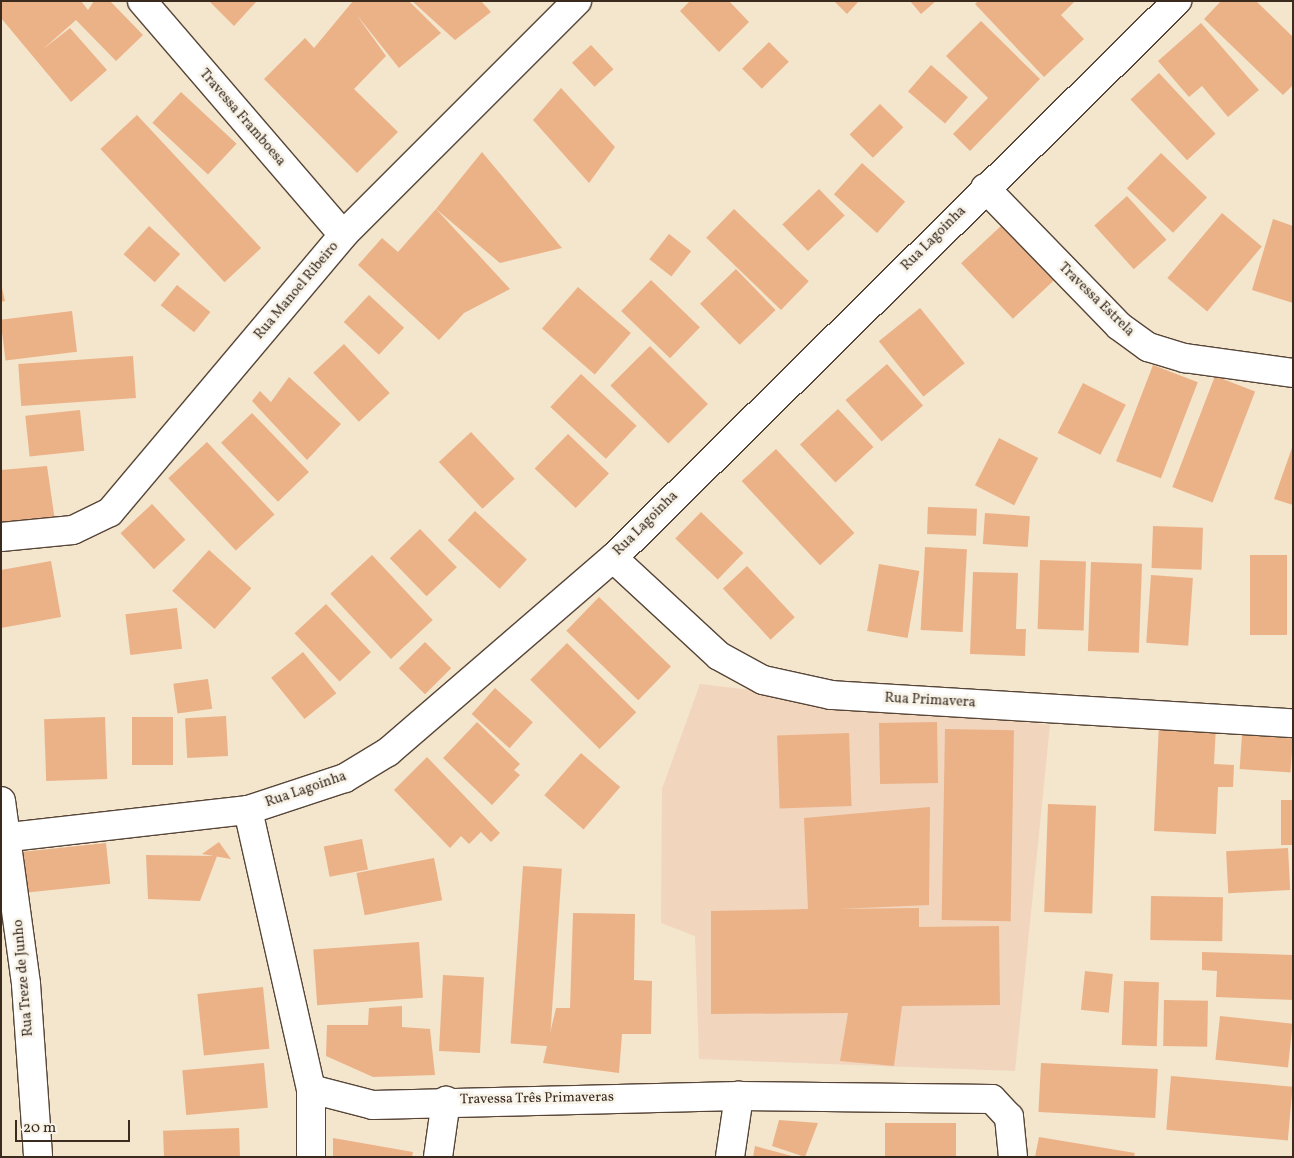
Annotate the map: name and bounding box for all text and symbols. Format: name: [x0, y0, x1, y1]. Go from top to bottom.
street label: Travessa Framboesa: [195, 66, 289, 170]
street label: Rua Lagoinha: [898, 203, 970, 275]
street label: Rua Manoel Ribeiro: [251, 239, 343, 343]
street label: Travessa Estrela: [1055, 260, 1137, 340]
street label: Rua Lagoinha: [610, 488, 682, 560]
street label: Rua Primavera: [884, 690, 976, 712]
street label: Rua Lagoinha: [263, 768, 349, 812]
street label: Rua Treze de Junho: [10, 919, 38, 1037]
street label: Travessa Três Primaveras: [460, 1089, 614, 1109]
scale bar: [18, 1110, 132, 1142]
text: 20 m: [23, 1118, 56, 1139]

